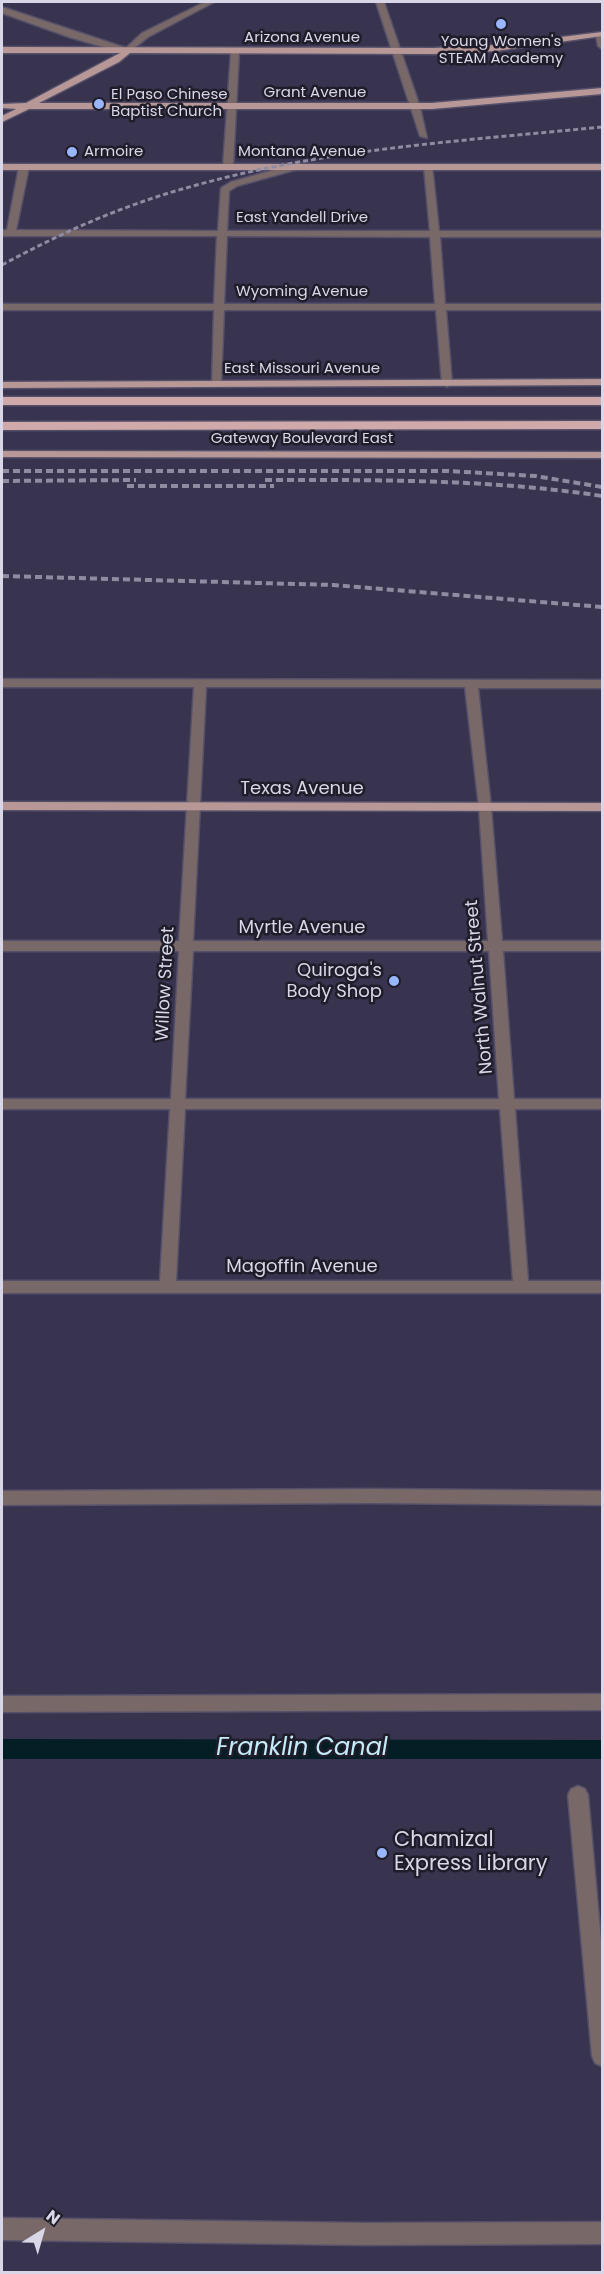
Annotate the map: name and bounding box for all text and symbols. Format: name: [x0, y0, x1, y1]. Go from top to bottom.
marker: Young Women's STEAM Academy: [494, 17, 508, 31]
street label: Arizona Avenue: [244, 29, 360, 47]
place label: Young Women's STEAM Academy: [439, 33, 563, 68]
street label: Grant Avenue: [264, 84, 366, 102]
place label: El Paso Chinese Baptist Church: [111, 86, 228, 121]
marker: El Paso Chinese Baptist Church: [92, 97, 106, 111]
place label: Armoire: [84, 143, 143, 161]
street label: Montana Avenue: [238, 143, 366, 161]
marker: Armoire: [65, 145, 79, 159]
street label: East Yandell Drive: [236, 209, 368, 227]
street label: Wyoming Avenue: [236, 283, 368, 301]
street label: East Missouri Avenue: [224, 360, 380, 378]
street label: Gateway Boulevard East: [211, 430, 393, 448]
street label: Texas Avenue: [240, 778, 364, 800]
street label: North Walnut Street: [462, 899, 498, 1075]
street label: Myrtle Avenue: [239, 917, 365, 939]
street label: Willow Street: [152, 926, 180, 1042]
place label: Quiroga's Body Shop: [287, 960, 382, 1002]
marker: Quiroga's Body Shop: [387, 974, 401, 988]
street label: Magoffin Avenue: [226, 1256, 378, 1278]
water label: Franklin Canal: [216, 1735, 388, 1763]
place label: Chamizal Express Library: [394, 1828, 548, 1878]
marker: Chamizal Express Library: [375, 1846, 389, 1860]
north arrow: [12, 2202, 72, 2262]
text: N: [41, 2204, 65, 2230]

